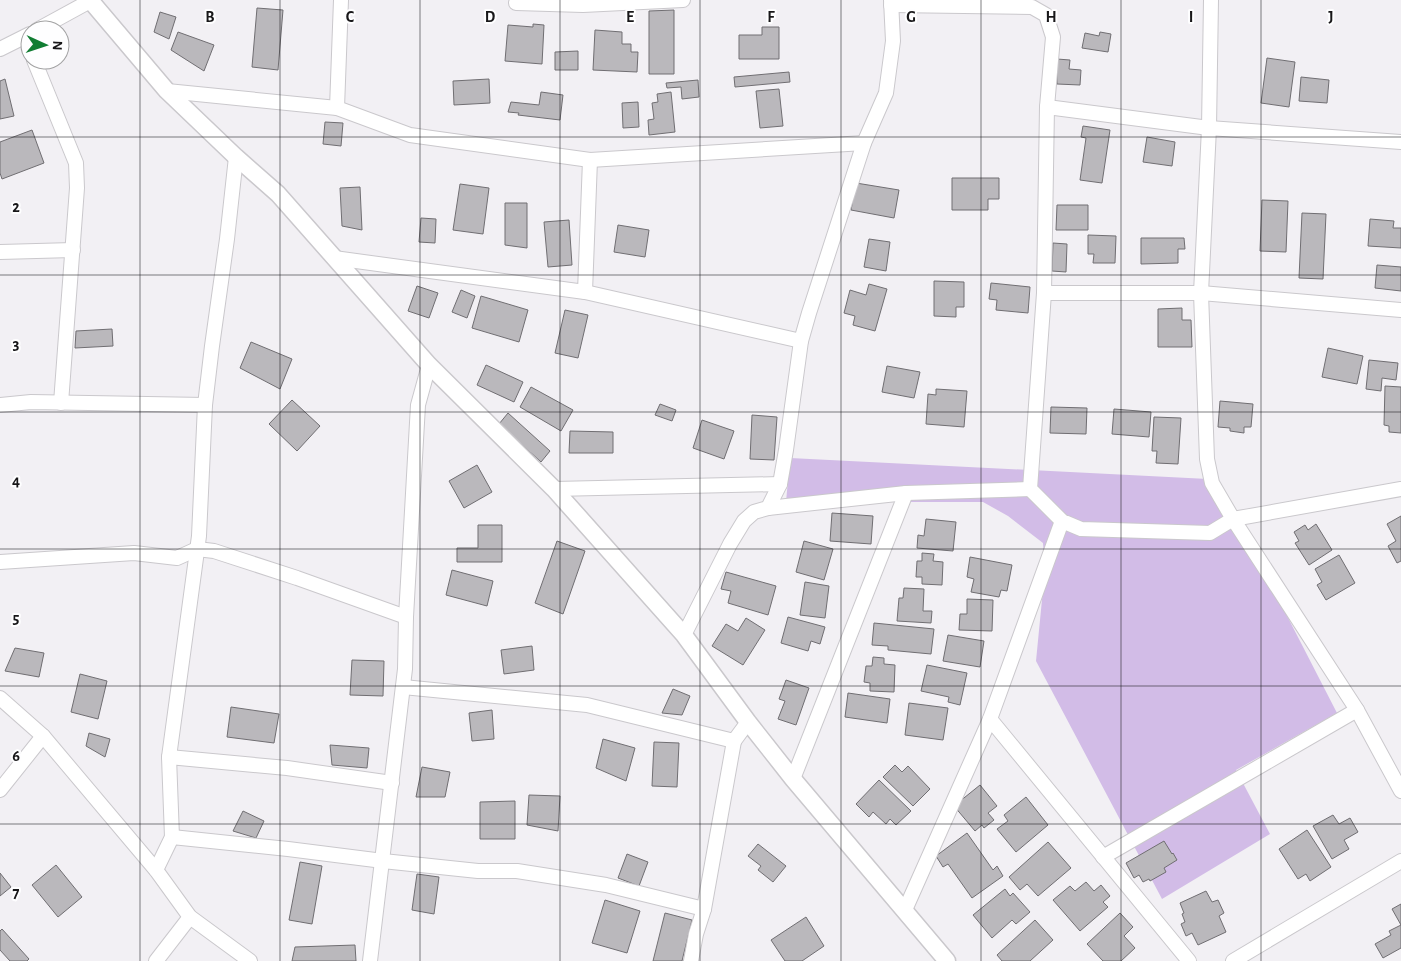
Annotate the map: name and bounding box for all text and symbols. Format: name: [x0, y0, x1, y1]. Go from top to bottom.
text: B: [205, 9, 215, 25]
text: C: [346, 9, 355, 25]
text: D: [485, 9, 496, 25]
text: E: [626, 9, 634, 25]
text: F: [767, 9, 775, 25]
text: G: [906, 9, 916, 25]
text: H: [1045, 9, 1057, 25]
text: I: [1189, 9, 1193, 25]
text: J: [1328, 9, 1334, 25]
north arrow: [20, 20, 70, 70]
text: N: [50, 40, 64, 51]
text: 2: [12, 199, 20, 215]
text: 3: [13, 336, 20, 352]
text: 4: [12, 473, 20, 489]
text: 5: [13, 610, 20, 626]
text: 6: [12, 748, 20, 764]
text: 7: [13, 885, 20, 901]

